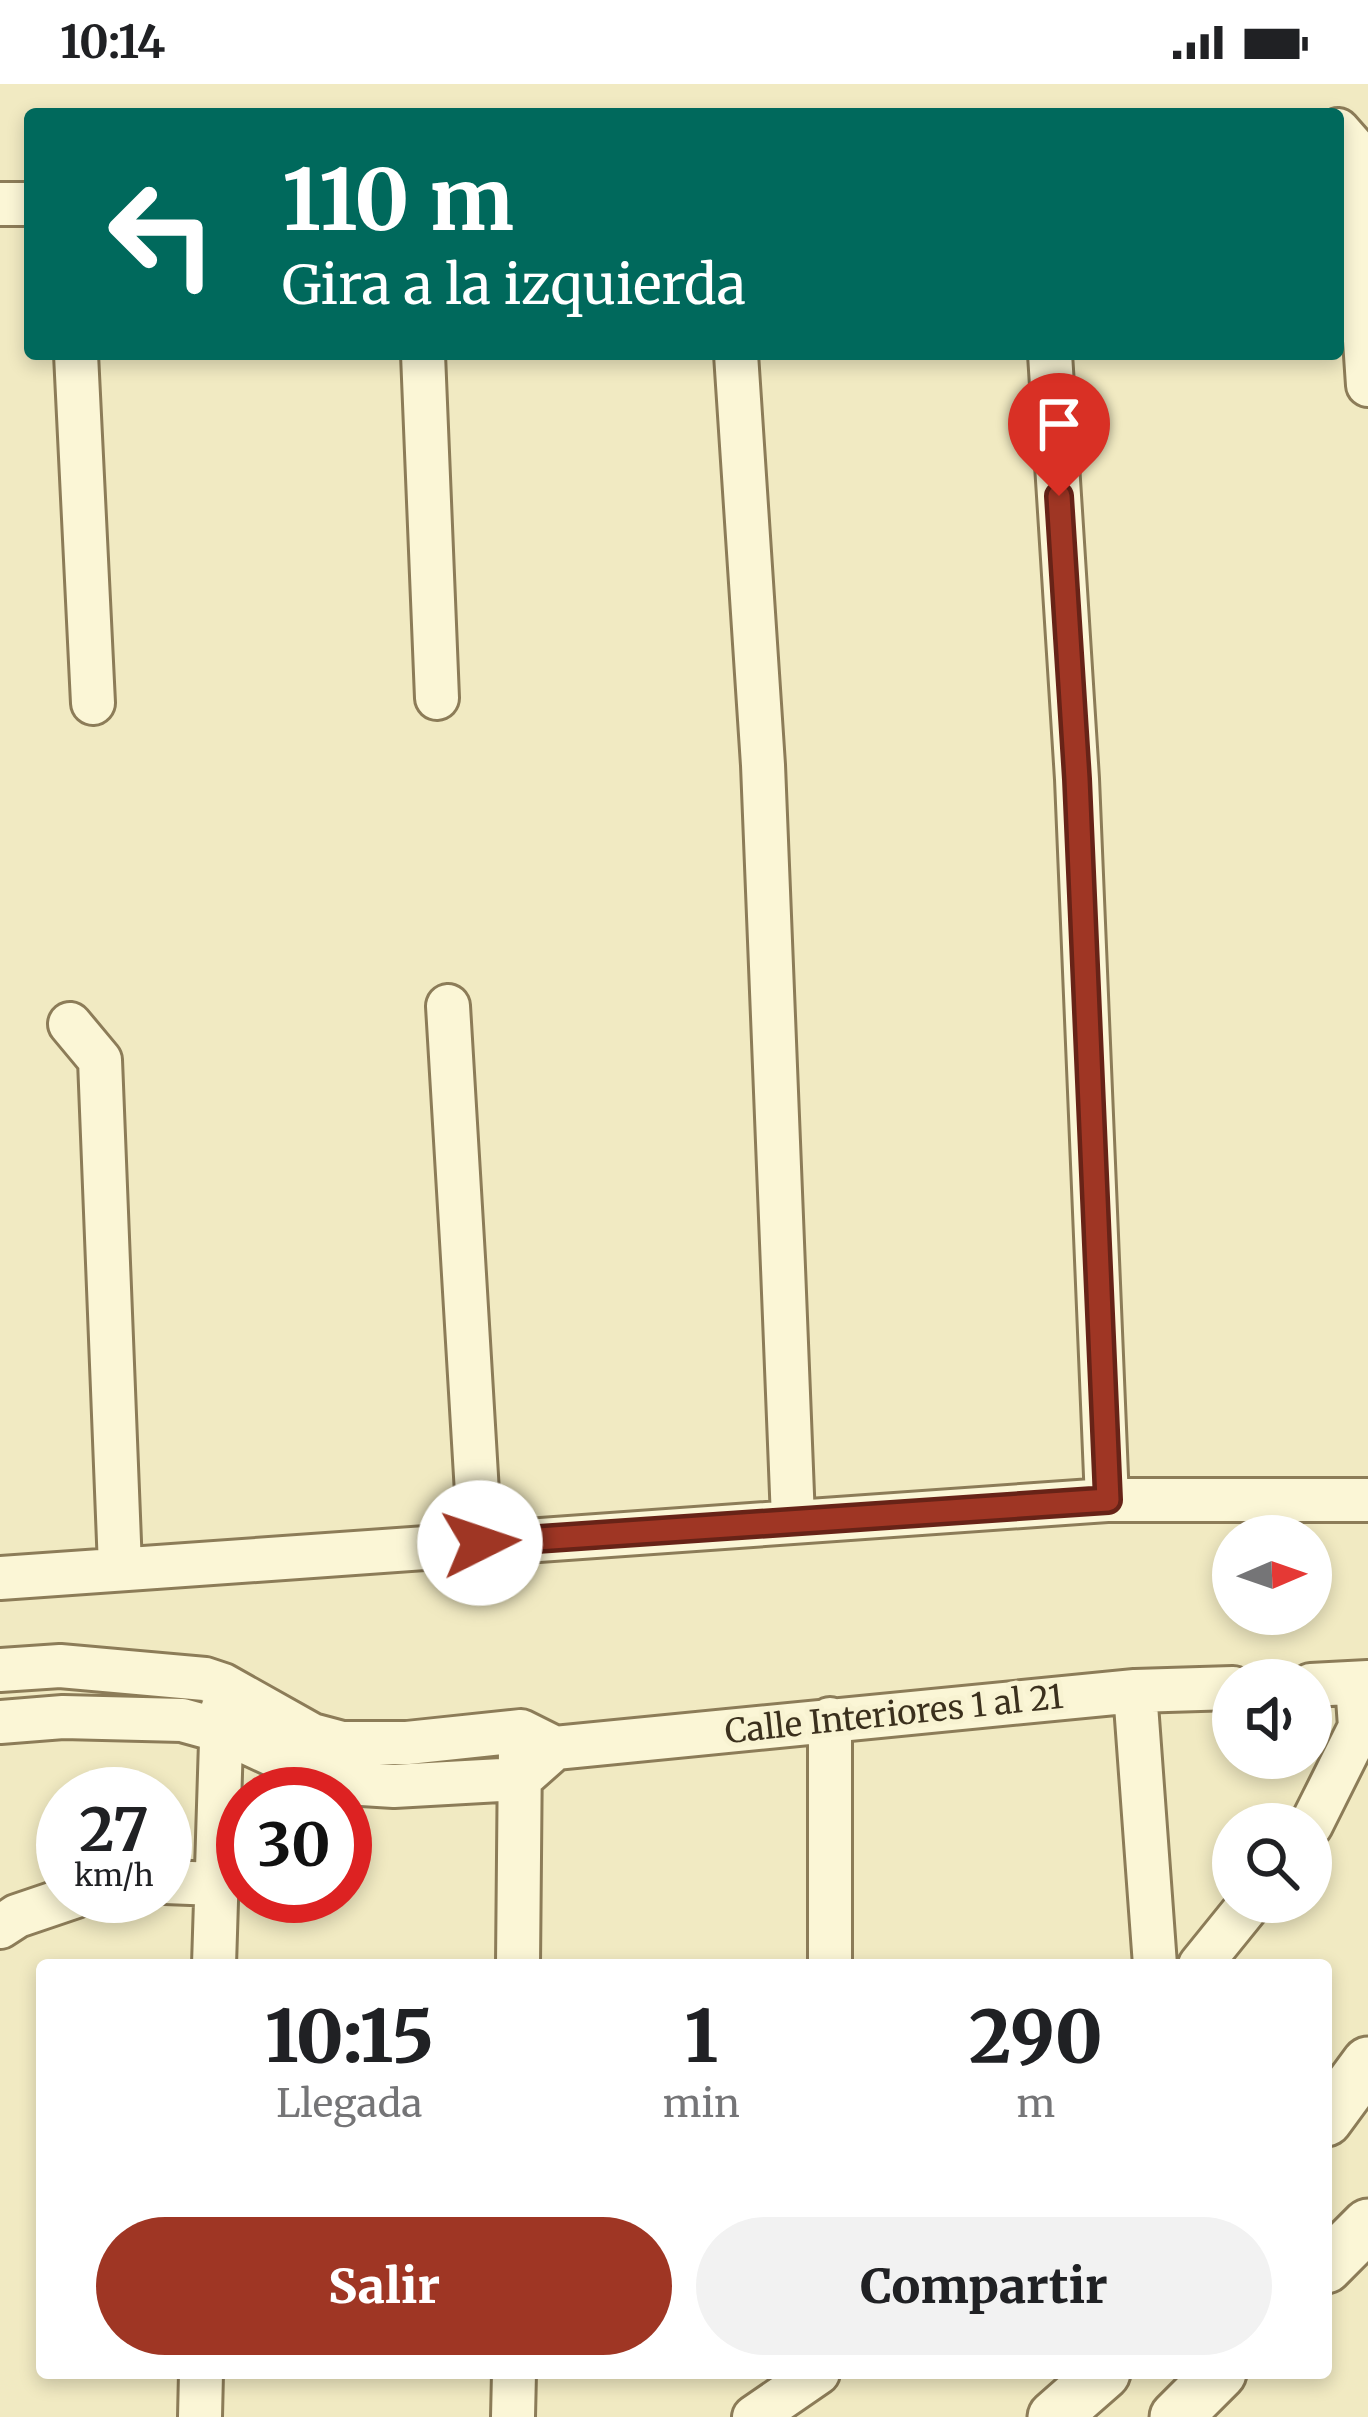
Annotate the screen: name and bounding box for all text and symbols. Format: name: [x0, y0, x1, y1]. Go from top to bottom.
text: 10:14: [60, 14, 165, 70]
text: 110 m: [282, 147, 514, 253]
icon: left: [84, 156, 240, 312]
text: Gira a la izquierda: [282, 251, 746, 319]
pin: [1008, 373, 1110, 496]
icon: arrive: [1026, 391, 1092, 457]
position arrow: [417, 1480, 543, 1606]
north arrow: [1212, 1515, 1332, 1635]
map controls: [1212, 1515, 1332, 1923]
button: sound: [1212, 1659, 1332, 1779]
street label: Calle Interiores 1 al 21: [723, 1676, 1065, 1752]
speed limit sign: 30: [216, 1767, 372, 1923]
text: 27: [79, 1792, 149, 1867]
button: search: [1212, 1803, 1332, 1923]
text: km/h: [74, 1856, 154, 1894]
text: 10:15: [265, 1991, 434, 2082]
text: 1: [685, 1991, 718, 2082]
text: 290: [969, 1991, 1103, 2082]
text: Llegada: [276, 2079, 422, 2128]
text: min: [663, 2079, 740, 2128]
text: m: [1017, 2079, 1055, 2128]
button: Salir: [96, 2217, 672, 2355]
button: Compartir: [696, 2217, 1272, 2355]

